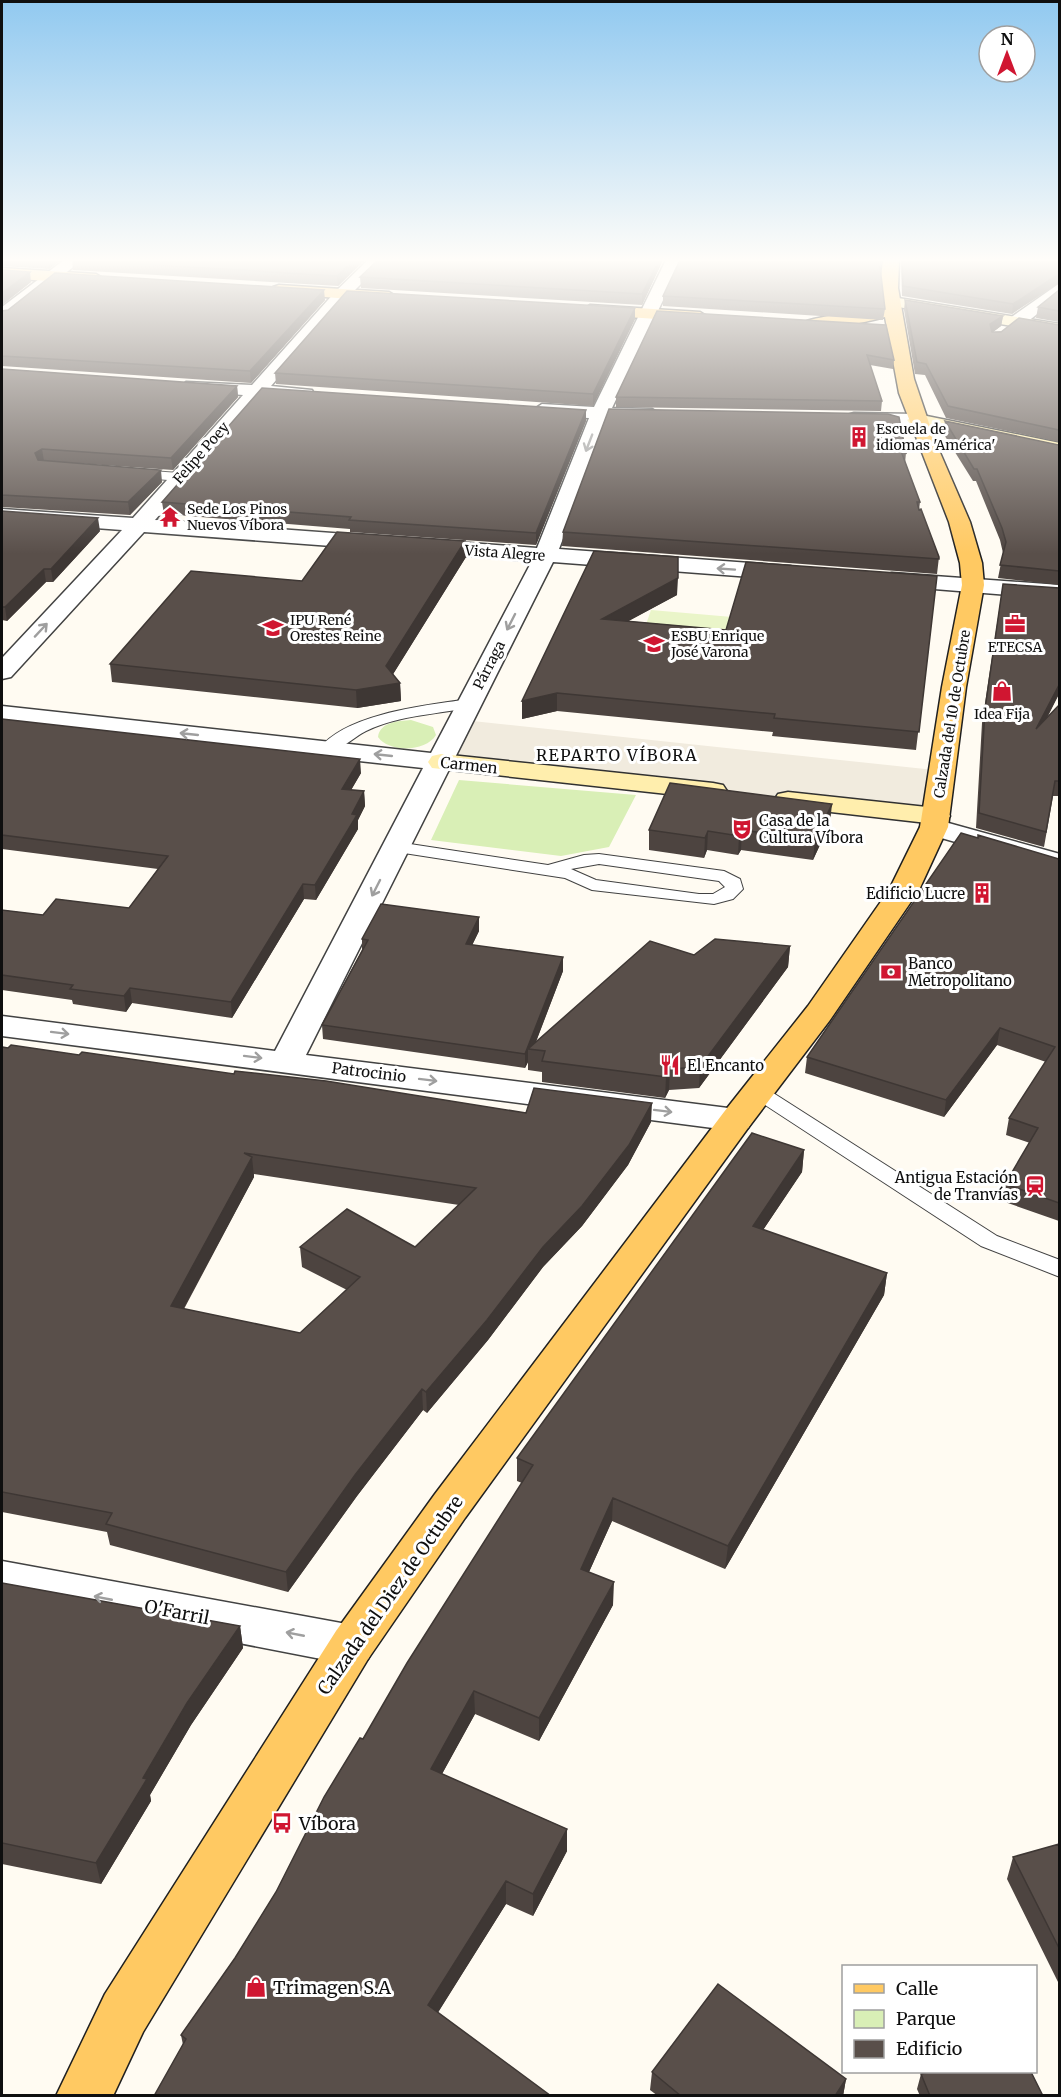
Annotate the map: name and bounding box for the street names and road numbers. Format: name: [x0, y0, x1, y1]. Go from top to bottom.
street label: Felipe Poey: [169, 418, 233, 488]
street label: Vista Alegre: [463, 541, 546, 565]
street label: Calzada del 10 de Octubre: [930, 629, 974, 799]
street label: Párraga: [469, 637, 509, 692]
street label: Carmen: [439, 753, 499, 777]
street label: Patrocinio: [331, 1058, 407, 1086]
street label: Calzada del Diez de Octubre: [312, 1491, 468, 1699]
street label: O'Farril: [143, 1594, 212, 1630]

